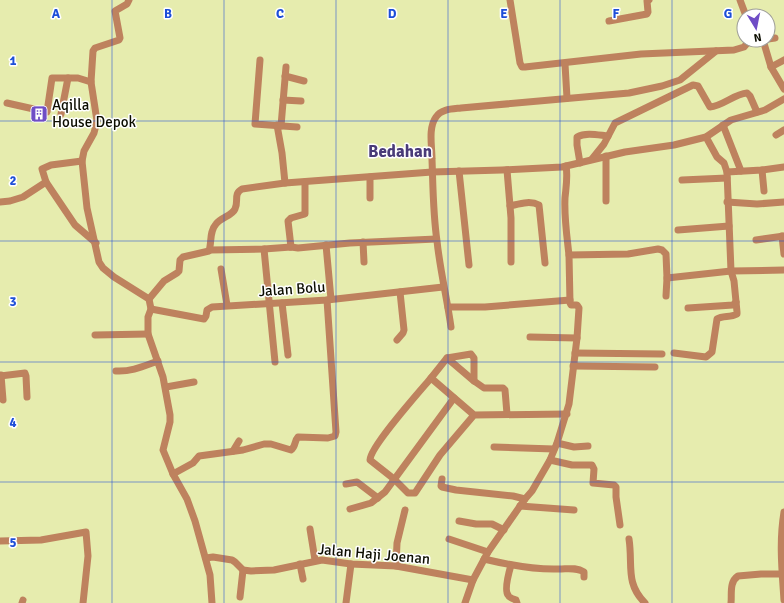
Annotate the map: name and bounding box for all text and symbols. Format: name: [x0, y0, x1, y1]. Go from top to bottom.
text: A: [52, 6, 61, 22]
text: B: [164, 6, 172, 22]
text: C: [276, 6, 284, 22]
text: D: [388, 6, 397, 22]
text: E: [500, 6, 508, 22]
text: F: [613, 6, 620, 22]
text: G: [724, 6, 732, 22]
north arrow: [736, 8, 776, 48]
text: N: [753, 30, 763, 44]
text: 1: [9, 53, 17, 69]
place label: Aqilla House Depok: [52, 96, 136, 131]
building icon: Aqilla House Depok: [29, 104, 49, 124]
district label: Bedahan: [368, 141, 432, 162]
text: 2: [9, 173, 17, 189]
street label: Jalan Bolu: [258, 278, 326, 300]
text: 3: [9, 294, 17, 310]
text: 4: [9, 415, 17, 431]
text: 5: [9, 535, 17, 551]
street label: Jalan Haji Joenan: [317, 540, 431, 568]

